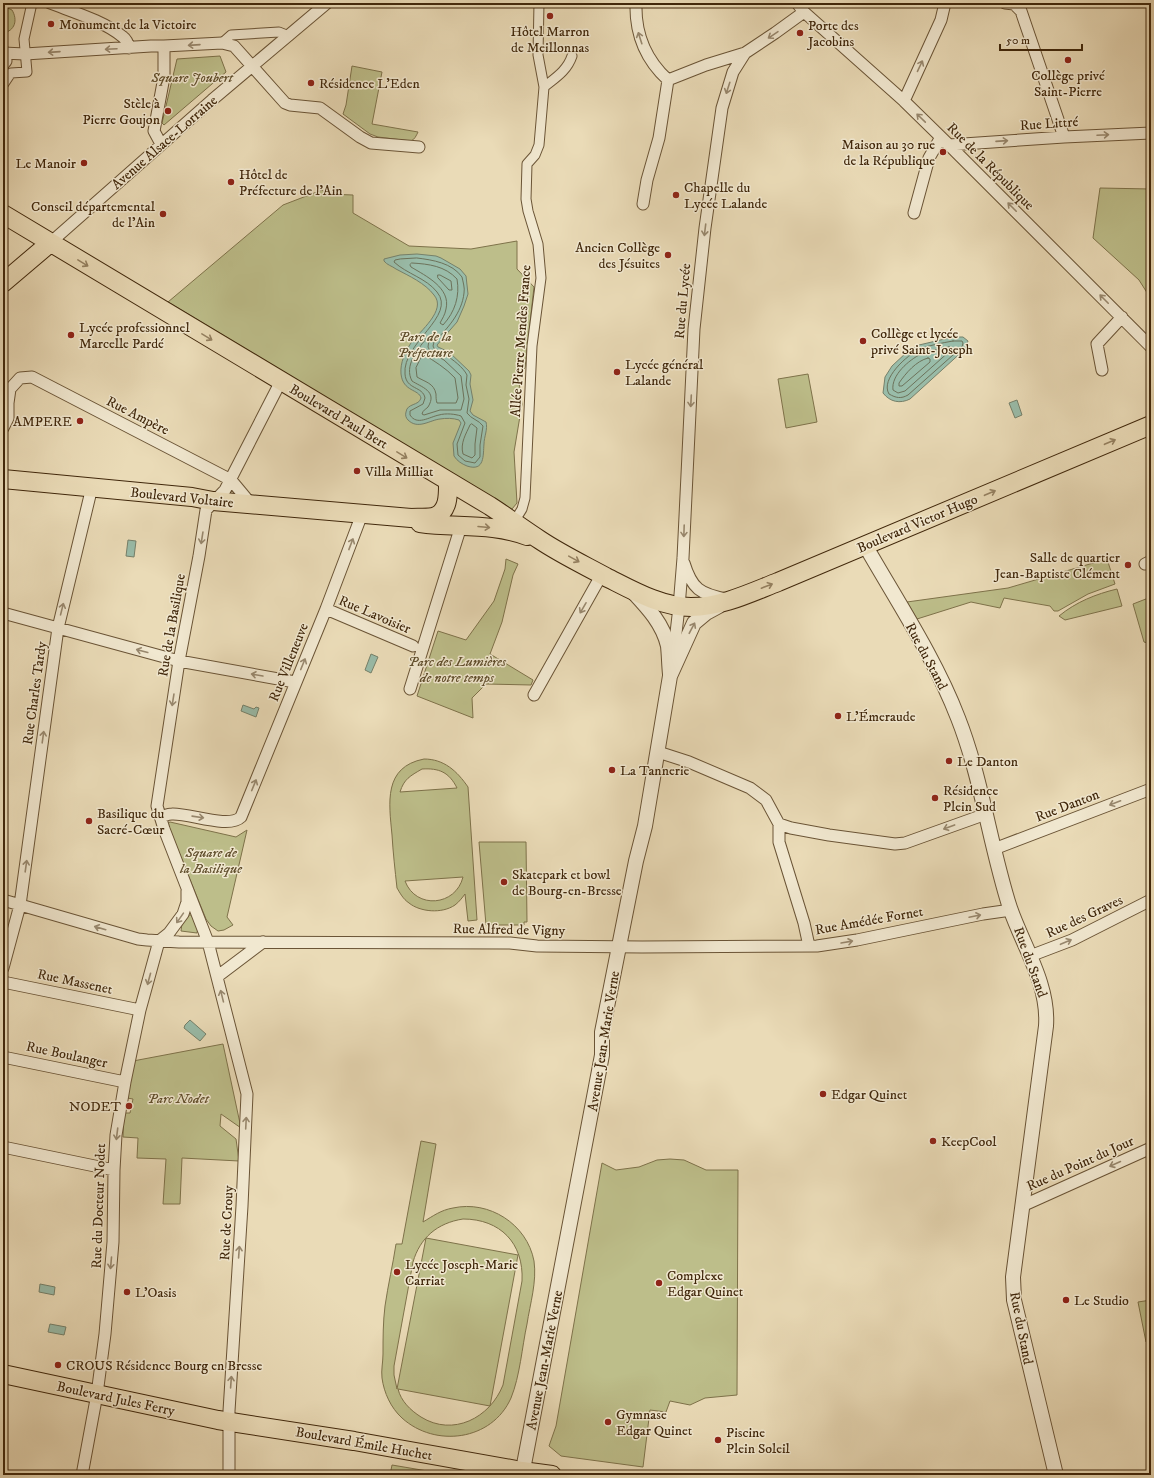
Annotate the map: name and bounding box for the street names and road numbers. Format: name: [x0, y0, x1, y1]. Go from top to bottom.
street label: Avenue Alsace-Lorraine: [108, 92, 221, 194]
street label: Rue Littré: [1019, 113, 1079, 135]
street label: Rue de la République: [943, 119, 1038, 214]
street label: Rue du Lycée: [671, 262, 695, 340]
street label: Allée Pierre Mendès France: [507, 264, 535, 418]
street label: Boulevard Paul Bert: [286, 380, 392, 454]
street label: Rue Ampère: [103, 392, 172, 439]
street label: Boulevard Voltaire: [129, 484, 235, 512]
street label: Boulevard Victor Hugo: [854, 490, 981, 557]
street label: Rue de la Basilique: [154, 572, 190, 678]
street label: Rue Lavoisier: [336, 592, 414, 638]
street label: Rue Villeneuve: [265, 620, 313, 704]
street label: Rue du Stand: [901, 620, 951, 693]
street label: Rue Charles Tardy: [19, 640, 51, 746]
street label: Rue Danton: [1033, 785, 1103, 826]
street label: Rue des Graves: [1043, 891, 1126, 943]
street label: Rue Amédée Fornet: [814, 903, 925, 939]
street label: Rue Alfred de Vigny: [453, 920, 566, 940]
street label: Rue du Stand: [1009, 925, 1051, 1000]
street label: Rue Massenet: [36, 965, 114, 999]
street label: Avenue Jean-Marie Verne: [584, 969, 624, 1113]
street label: Rue Boulanger: [25, 1038, 110, 1073]
street label: Rue du Point du Jour: [1024, 1132, 1138, 1196]
street label: Rue du Docteur Nodet: [88, 1143, 110, 1269]
street label: Rue de Crouy: [216, 1185, 238, 1261]
street label: Avenue Jean-Marie Verne: [523, 1289, 567, 1432]
street label: Rue du Stand: [1005, 1290, 1037, 1366]
street label: Boulevard Jules Ferry: [55, 1378, 177, 1420]
street label: Boulevard Émile Huchet: [294, 1423, 434, 1465]

